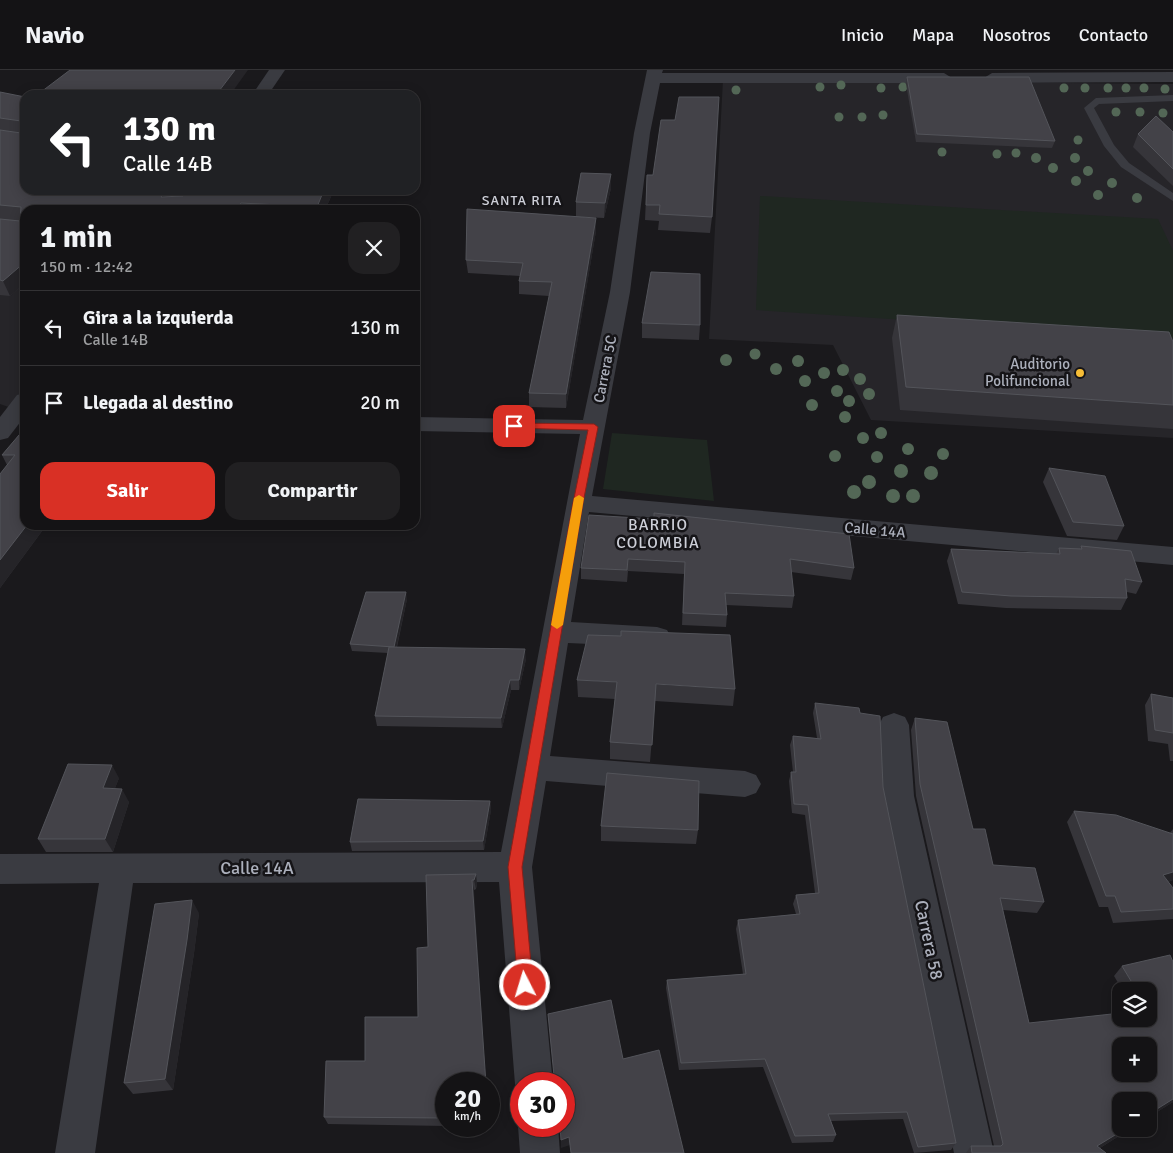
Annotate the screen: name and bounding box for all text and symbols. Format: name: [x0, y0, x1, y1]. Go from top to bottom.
text: Navio: [25, 20, 84, 50]
text: Inicio: [841, 24, 884, 46]
text: Mapa: [912, 24, 954, 46]
text: Nosotros: [982, 24, 1051, 46]
text: Contacto: [1079, 24, 1148, 46]
text: 130 m: [123, 107, 216, 150]
icon: left: [40, 110, 105, 175]
text: Calle 14B: [123, 150, 213, 177]
district label: SANTA RITA: [482, 192, 562, 209]
text: 1 min: [40, 219, 112, 256]
button: close: [348, 222, 400, 274]
text: 150 m · 12:42: [40, 257, 133, 277]
text: Gira a la izquierda: [83, 306, 233, 330]
icon: left: [40, 314, 68, 342]
text: 130 m: [350, 316, 400, 340]
text: Calle 14B: [83, 330, 148, 350]
street label: Carrera 5C: [590, 334, 620, 404]
place label: Auditorio Polifuncional: [985, 355, 1070, 390]
marker: Auditorio Polifuncional: [1074, 367, 1086, 379]
icon: arrive: [40, 389, 68, 417]
text: Llegada al destino: [83, 391, 233, 415]
text: 20 m: [360, 391, 400, 415]
pin: [493, 405, 535, 447]
icon: arrive: [500, 412, 528, 440]
button: Salir: [40, 462, 215, 520]
button: Compartir: [225, 462, 400, 520]
district label: BARRIO COLOMBIA: [616, 515, 700, 553]
street label: Calle 14A: [844, 518, 906, 542]
street label: Calle 14A: [220, 857, 294, 879]
street label: Carrera 58: [910, 898, 948, 982]
position arrow: [498, 958, 550, 1010]
map controls: [1112, 982, 1157, 1137]
button: layers: [1112, 982, 1157, 1027]
button: +: [1112, 1037, 1157, 1082]
speed limit sign: 30: [510, 1072, 575, 1137]
text: 20: [454, 1083, 481, 1114]
button: −: [1112, 1092, 1157, 1137]
text: km/h: [454, 1109, 481, 1124]

